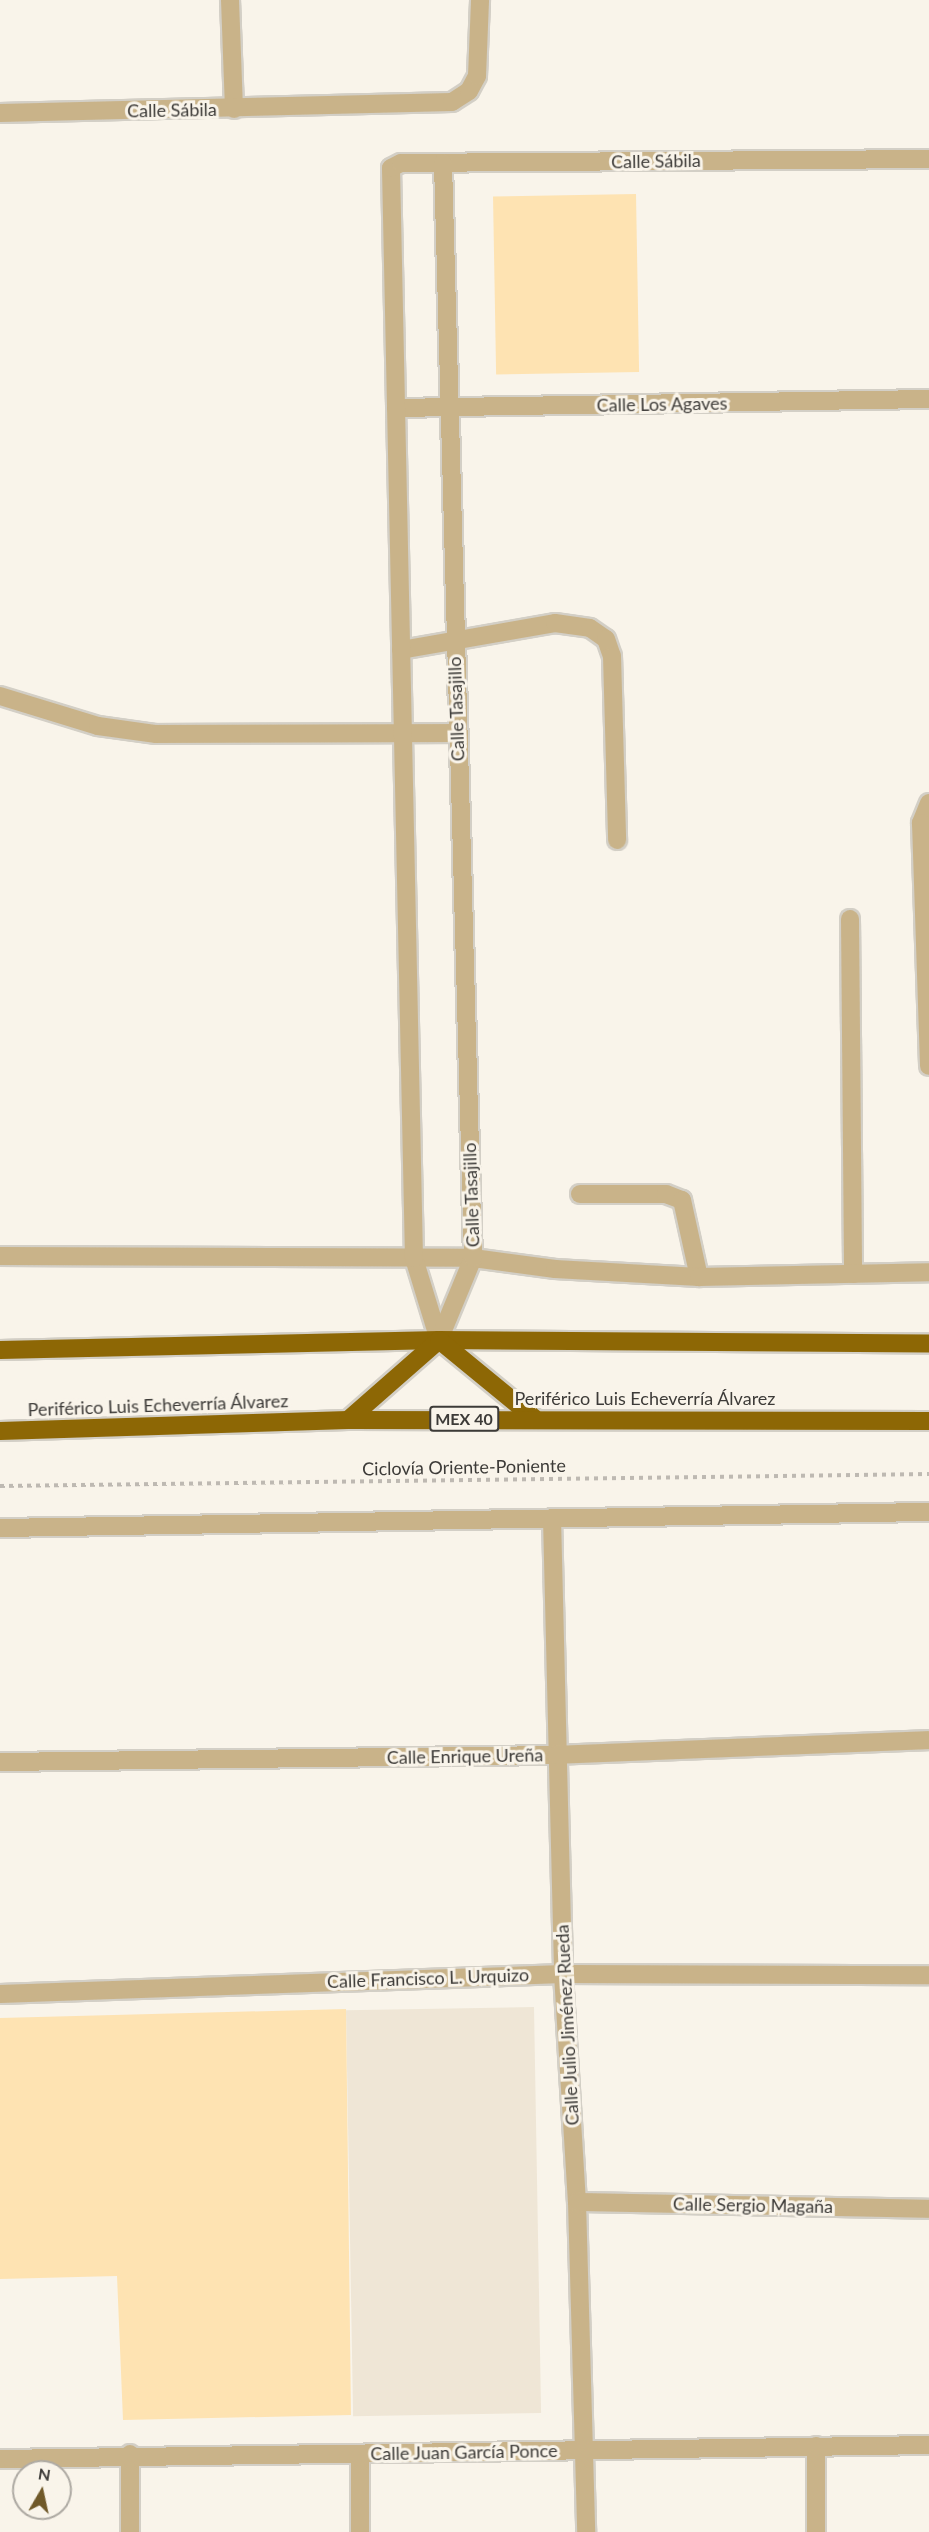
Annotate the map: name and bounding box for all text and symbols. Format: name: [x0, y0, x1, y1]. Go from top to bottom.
street label: Calle Sábila: [127, 98, 217, 122]
street label: Calle Sábila: [611, 149, 701, 173]
street label: Calle Los Agaves: [596, 392, 728, 416]
street label: Calle Tasajillo: [443, 656, 469, 762]
street label: Calle Tasajillo: [458, 1142, 484, 1248]
street label: Periférico Luis Echeverría Álvarez: [514, 1387, 776, 1409]
street label: Periférico Luis Echeverría Álvarez: [27, 1390, 289, 1420]
road number: MEX 40: [428, 1406, 500, 1432]
street label: Ciclovía Oriente-Poniente: [362, 1454, 566, 1480]
street label: Calle Enrique Ureña: [387, 1744, 543, 1768]
street label: Calle Julio Jiménez Rueda: [551, 1923, 583, 2127]
street label: Calle Francisco L. Urquizo: [327, 1964, 529, 1992]
street label: Calle Sergio Magaña: [673, 2193, 833, 2217]
street label: Calle Juan García Ponce: [370, 2440, 558, 2464]
north arrow: [12, 2460, 72, 2520]
text: N: [37, 2463, 52, 2484]

